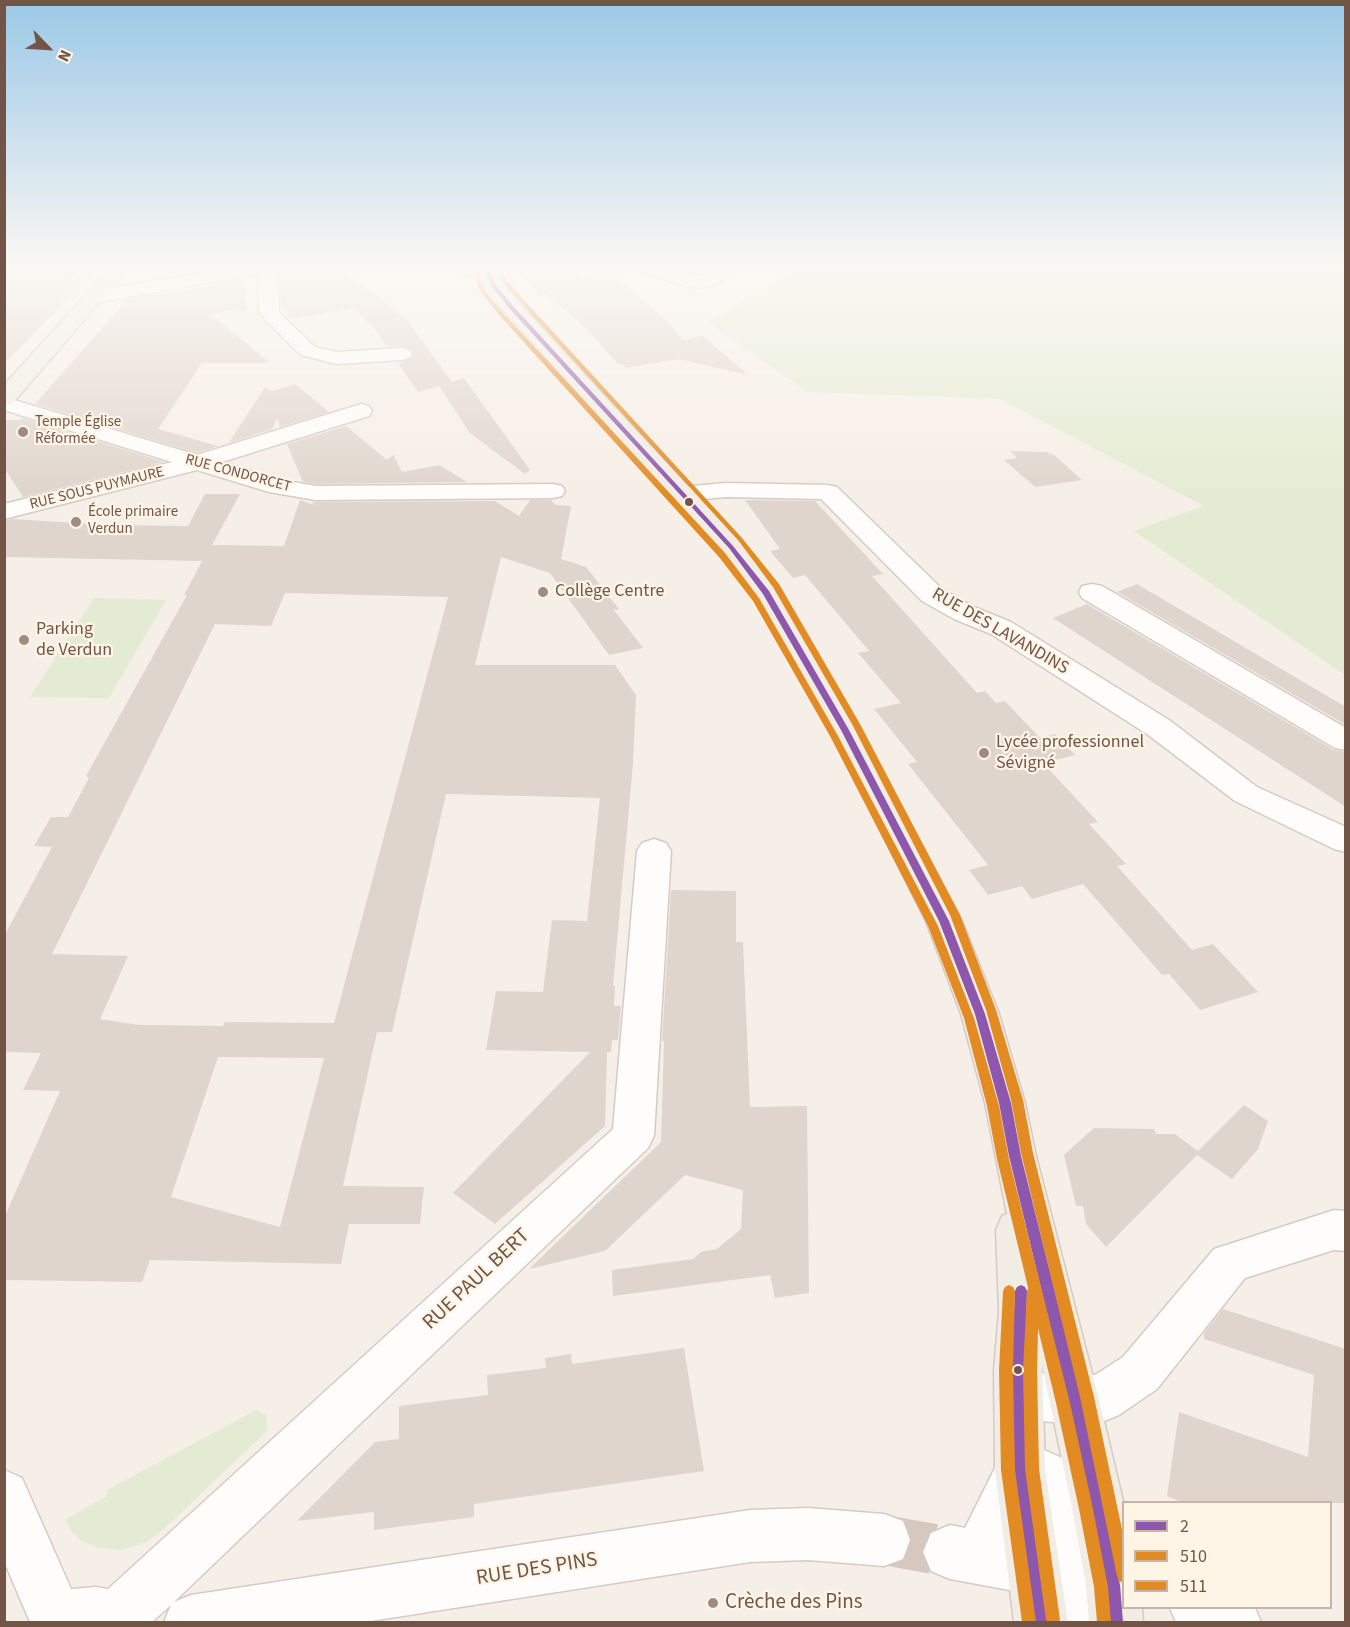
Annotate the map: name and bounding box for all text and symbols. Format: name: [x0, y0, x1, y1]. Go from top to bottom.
north arrow: [18, 18, 78, 78]
text: N: [52, 46, 77, 65]
place label: Temple Église Réformée: [35, 414, 121, 449]
marker: Temple Église Réformée: [16, 425, 30, 439]
street label: RUE CONDORCET: [183, 451, 293, 497]
street label: RUE SOUS PUYMAURE: [28, 464, 166, 514]
unlabelled marker: [683, 496, 695, 508]
place label: École primaire Verdun: [88, 504, 178, 539]
marker: École primaire Verdun: [69, 515, 83, 529]
place label: Collège Centre: [555, 581, 664, 603]
street label: RUE DES LAVANDINS: [928, 584, 1072, 680]
marker: Collège Centre: [536, 585, 550, 599]
place label: Parking de Verdun: [36, 619, 112, 662]
marker: Parking de Verdun: [17, 633, 31, 647]
place label: Lycée professionnel Sévigné: [996, 732, 1144, 774]
marker: Lycée professionnel Sévigné: [977, 746, 991, 760]
street label: RUE PAUL BERT: [418, 1224, 536, 1336]
unlabelled marker: [1012, 1364, 1024, 1376]
legend: [1122, 1501, 1332, 1609]
text: 2: [1180, 1514, 1189, 1539]
text: 510: [1180, 1544, 1207, 1569]
street label: RUE DES PINS: [475, 1548, 599, 1592]
text: 511: [1180, 1574, 1207, 1599]
place label: Crèche des Pins: [725, 1590, 863, 1616]
marker: Crèche des Pins: [706, 1596, 720, 1610]

